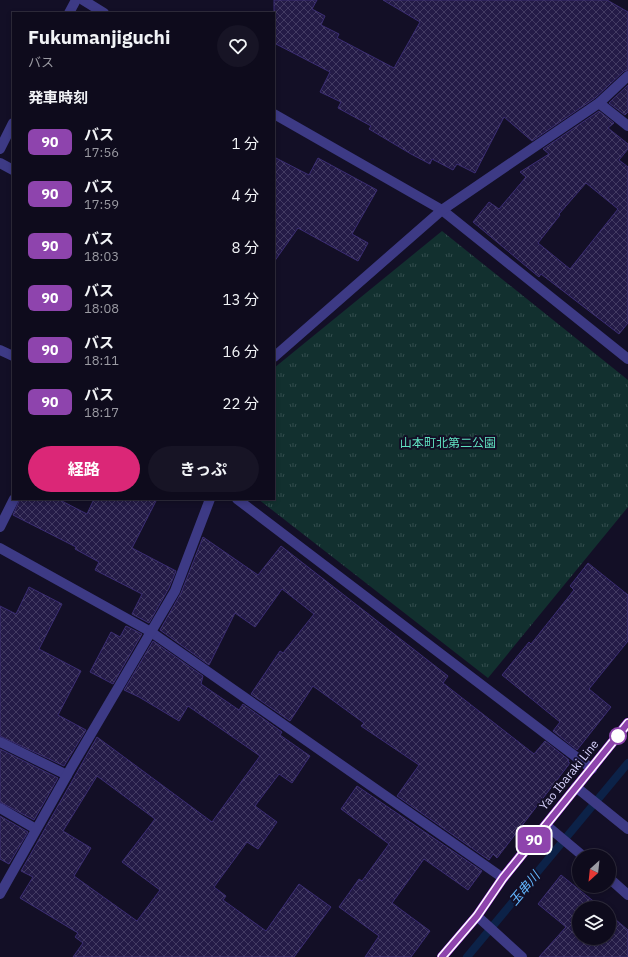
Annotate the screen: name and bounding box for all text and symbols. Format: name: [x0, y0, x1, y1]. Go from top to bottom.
text: Fukumanjiguchi: [28, 25, 170, 49]
button: heart: [217, 25, 259, 67]
text: バス: [28, 54, 54, 71]
text: 発車時刻: [28, 88, 88, 107]
text: バス: [84, 125, 114, 144]
text: 90: [42, 133, 58, 151]
text: 1 分: [231, 134, 259, 153]
text: 17:56: [84, 144, 119, 161]
text: バス: [84, 177, 114, 196]
text: 90: [42, 185, 58, 203]
text: 4 分: [231, 186, 259, 205]
text: 17:59: [84, 196, 119, 213]
text: バス: [84, 229, 114, 248]
text: 90: [42, 237, 58, 255]
text: 8 分: [231, 238, 259, 257]
text: 18:03: [84, 248, 119, 265]
text: バス: [84, 281, 114, 300]
text: 90: [42, 289, 58, 307]
text: 13 分: [222, 290, 259, 309]
text: 18:08: [84, 300, 119, 317]
text: バス: [84, 333, 114, 352]
text: 90: [42, 341, 58, 359]
text: 16 分: [222, 342, 259, 361]
text: 18:11: [84, 352, 119, 369]
text: バス: [84, 385, 114, 404]
text: 90: [42, 393, 58, 411]
text: 22 分: [222, 394, 259, 413]
text: 18:17: [84, 404, 119, 421]
park label: 山本町北第二公園: [400, 435, 496, 450]
button: 経路: [28, 446, 140, 492]
button: きっぷ: [148, 446, 259, 492]
unlabelled marker: [609, 727, 627, 745]
street label: Yao Ibaraki Line: [536, 736, 602, 813]
line badge: 90: [516, 827, 552, 853]
text: 90: [526, 831, 542, 849]
north arrow: [572, 849, 616, 893]
map controls: [572, 849, 616, 945]
water label: 玉串川: [505, 866, 545, 909]
button: layers: [572, 901, 616, 945]

